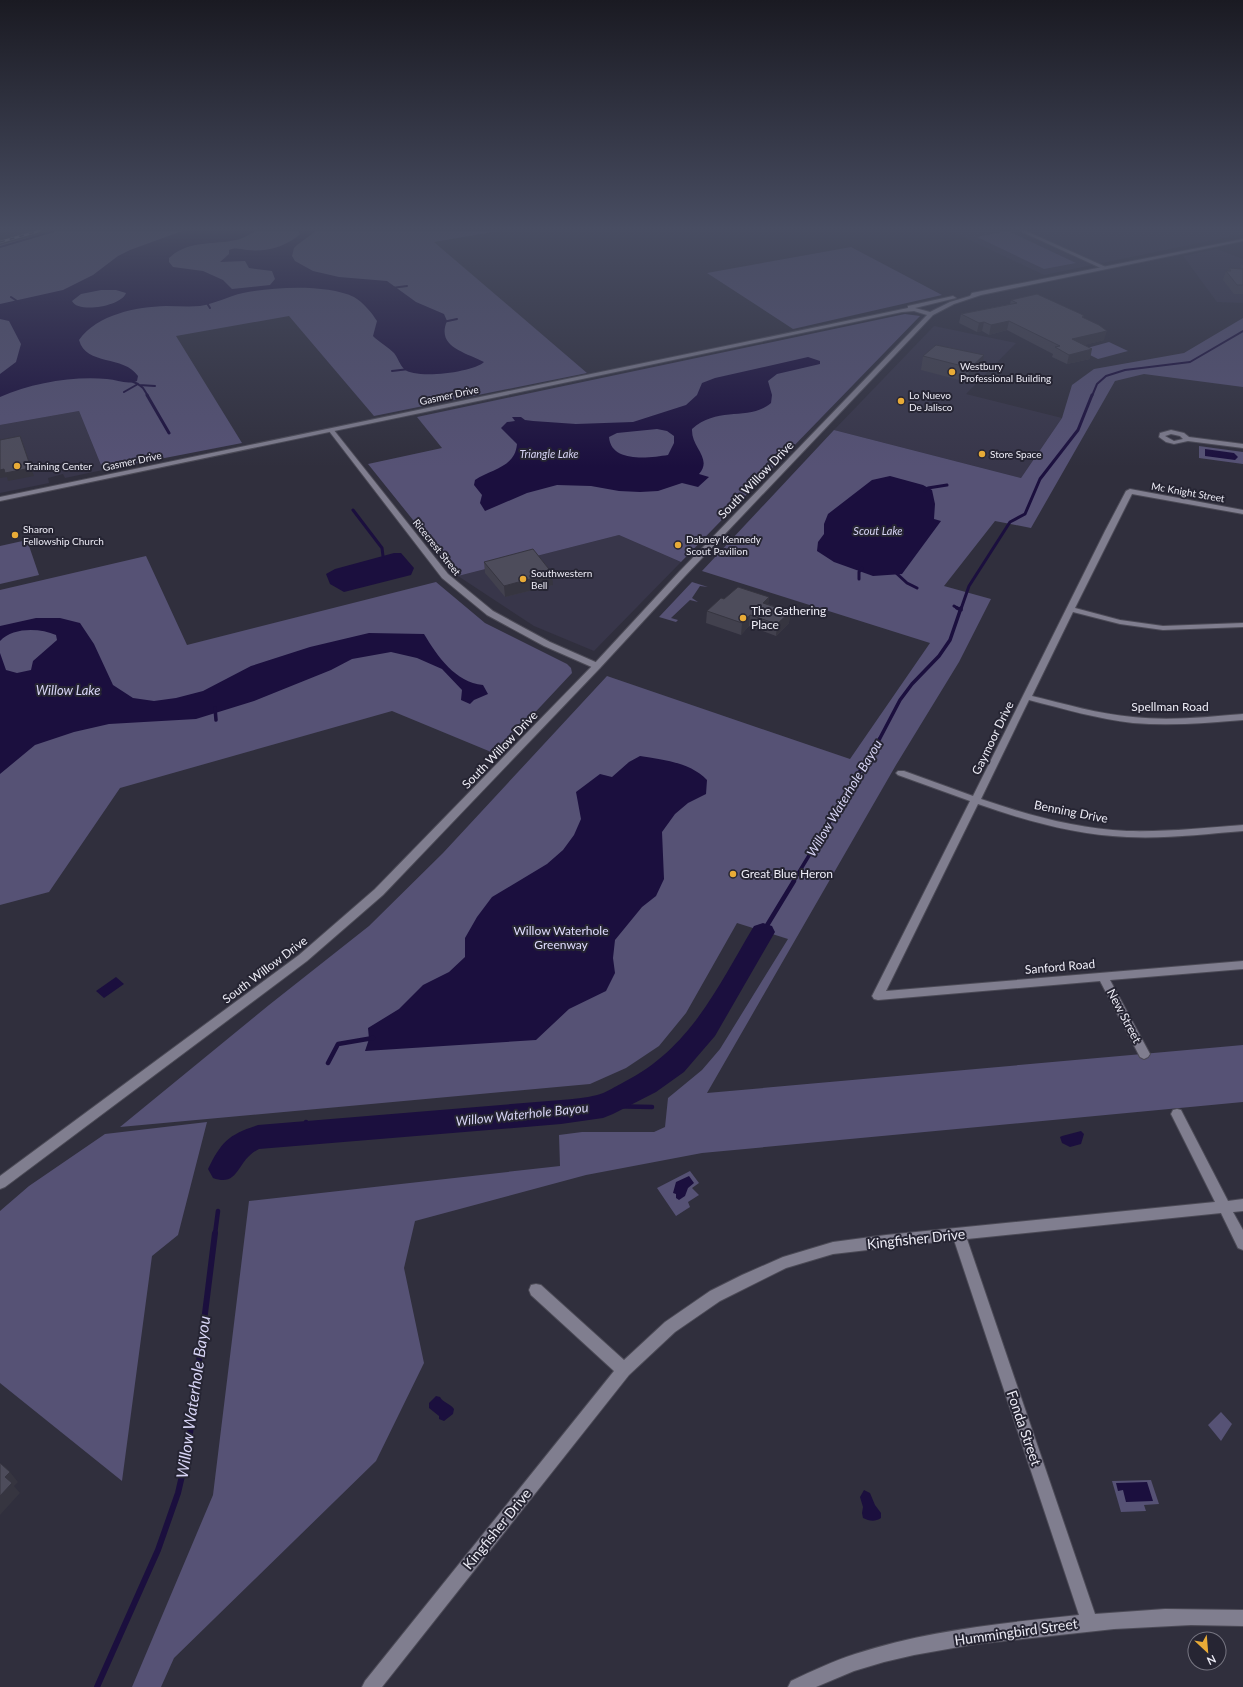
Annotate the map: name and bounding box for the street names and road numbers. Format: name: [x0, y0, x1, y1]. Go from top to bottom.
street label: Gasmer Drive: [418, 383, 480, 407]
street label: South Willow Drive: [715, 438, 797, 522]
street label: Gasmer Drive: [101, 449, 163, 473]
street label: Mc Knight Street: [1150, 480, 1226, 504]
street label: Ricecrest Street: [411, 516, 464, 578]
street label: Gaymoor Drive: [968, 699, 1017, 777]
street label: Spellman Road: [1131, 699, 1209, 714]
street label: South Willow Drive: [459, 708, 541, 792]
street label: Benning Drive: [1033, 797, 1109, 826]
street label: South Willow Drive: [219, 933, 310, 1006]
street label: Sanford Road: [1024, 956, 1096, 977]
street label: New Street: [1104, 986, 1145, 1046]
street label: Kingfisher Drive: [866, 1225, 966, 1252]
street label: Fonda Street: [1004, 1388, 1045, 1468]
street label: Kingfisher Drive: [459, 1485, 534, 1572]
street label: Hummingbird Street: [953, 1614, 1079, 1649]

